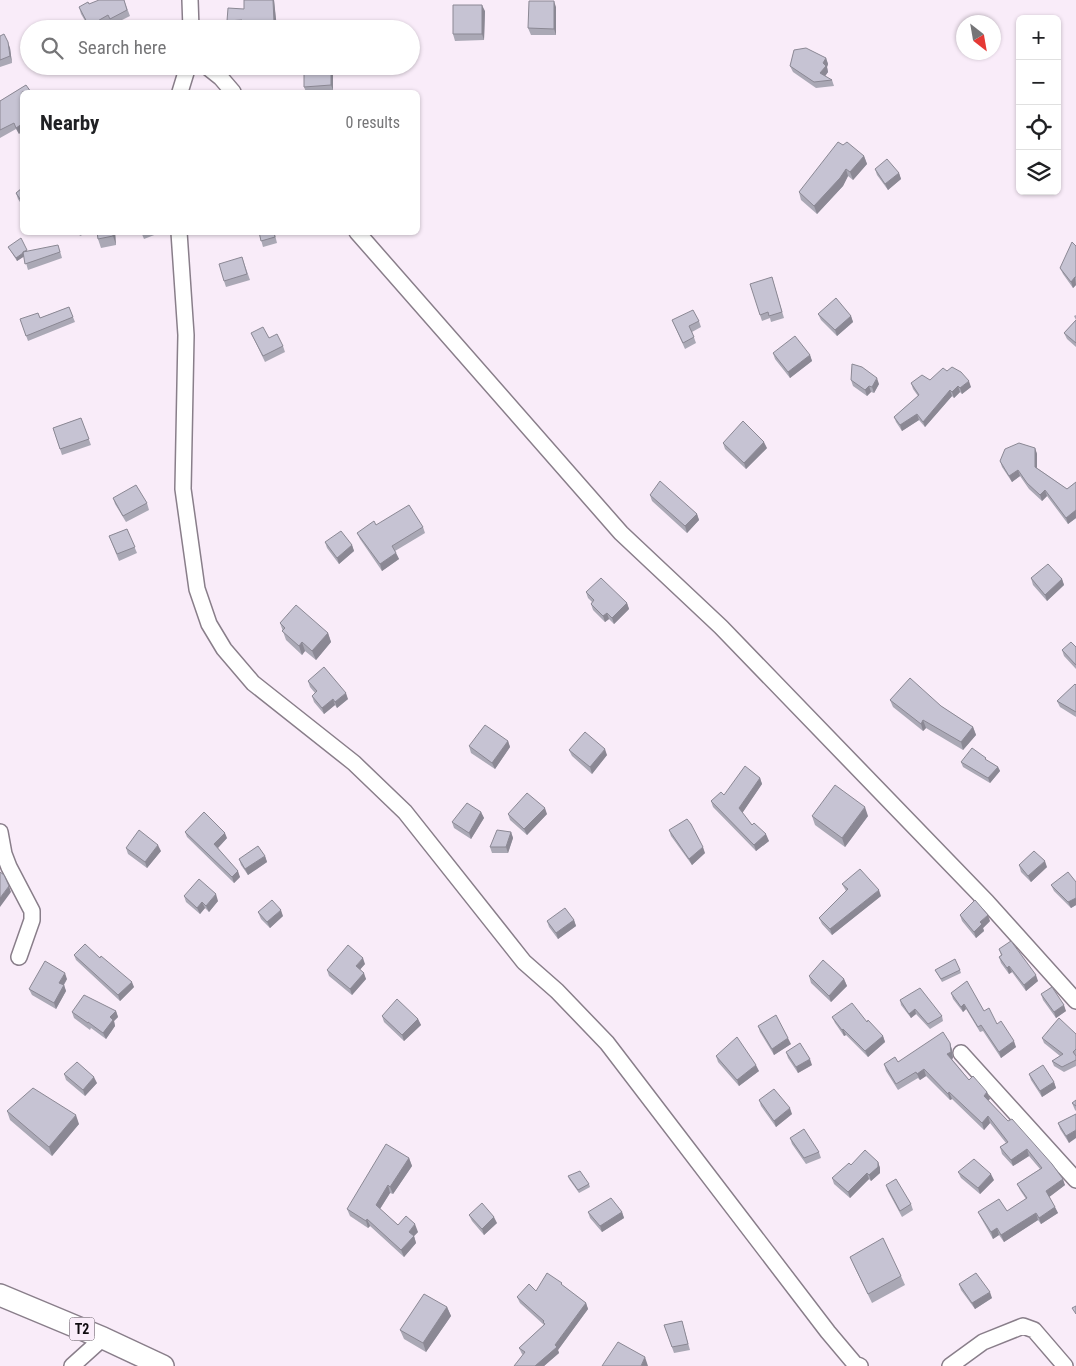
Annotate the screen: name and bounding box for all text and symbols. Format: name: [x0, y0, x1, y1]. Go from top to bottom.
north arrow: [956, 15, 1001, 60]
map controls: [1016, 15, 1061, 195]
button: +: [1016, 15, 1061, 60]
search box: [20, 20, 420, 75]
icon: search: [38, 34, 66, 62]
text: Search here: [78, 36, 166, 59]
button: −: [1016, 60, 1061, 105]
button: locate: [1016, 105, 1061, 150]
text: Nearby: [40, 111, 99, 135]
text: 0 results: [345, 113, 400, 132]
button: layers: [1016, 150, 1061, 195]
road number: T2: [70, 1318, 94, 1340]

